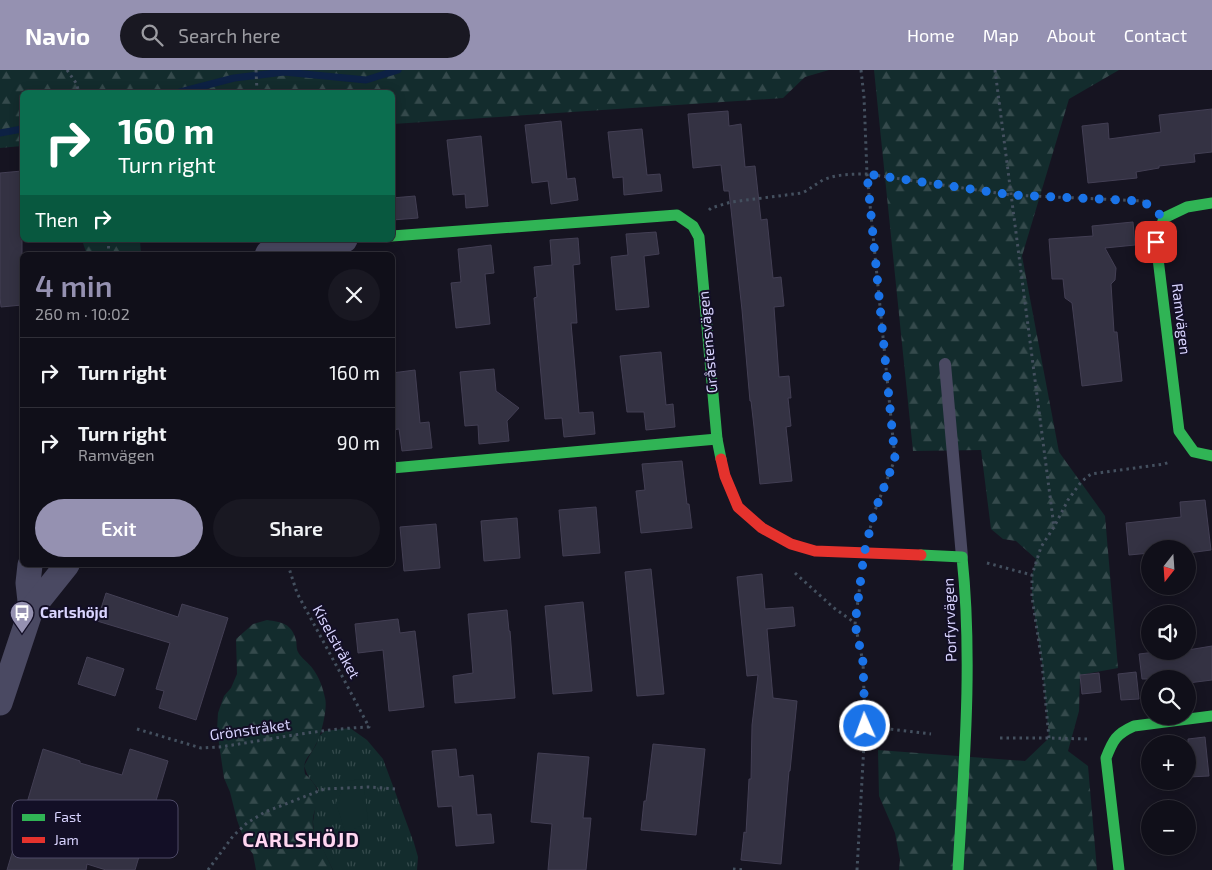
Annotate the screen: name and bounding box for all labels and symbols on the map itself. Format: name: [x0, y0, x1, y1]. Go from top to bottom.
pin: [1135, 221, 1177, 263]
street label: Ramvägen: [1169, 282, 1195, 356]
street label: Gråstensvägen: [694, 290, 720, 394]
north arrow: [1141, 540, 1196, 595]
street label: Porfyrvägen: [939, 578, 959, 662]
bus stop icon: Carlshöjd: [9, 600, 35, 634]
street label: Kiselstråket: [309, 602, 365, 682]
place label: Carlshöjd: [40, 603, 108, 621]
position arrow: [838, 699, 890, 751]
street label: Grönstråket: [208, 714, 292, 744]
legend: [12, 800, 178, 858]
text: Fast: [54, 808, 81, 825]
district label: CARLSHÖJD: [242, 827, 360, 851]
text: Jam: [54, 831, 79, 848]

